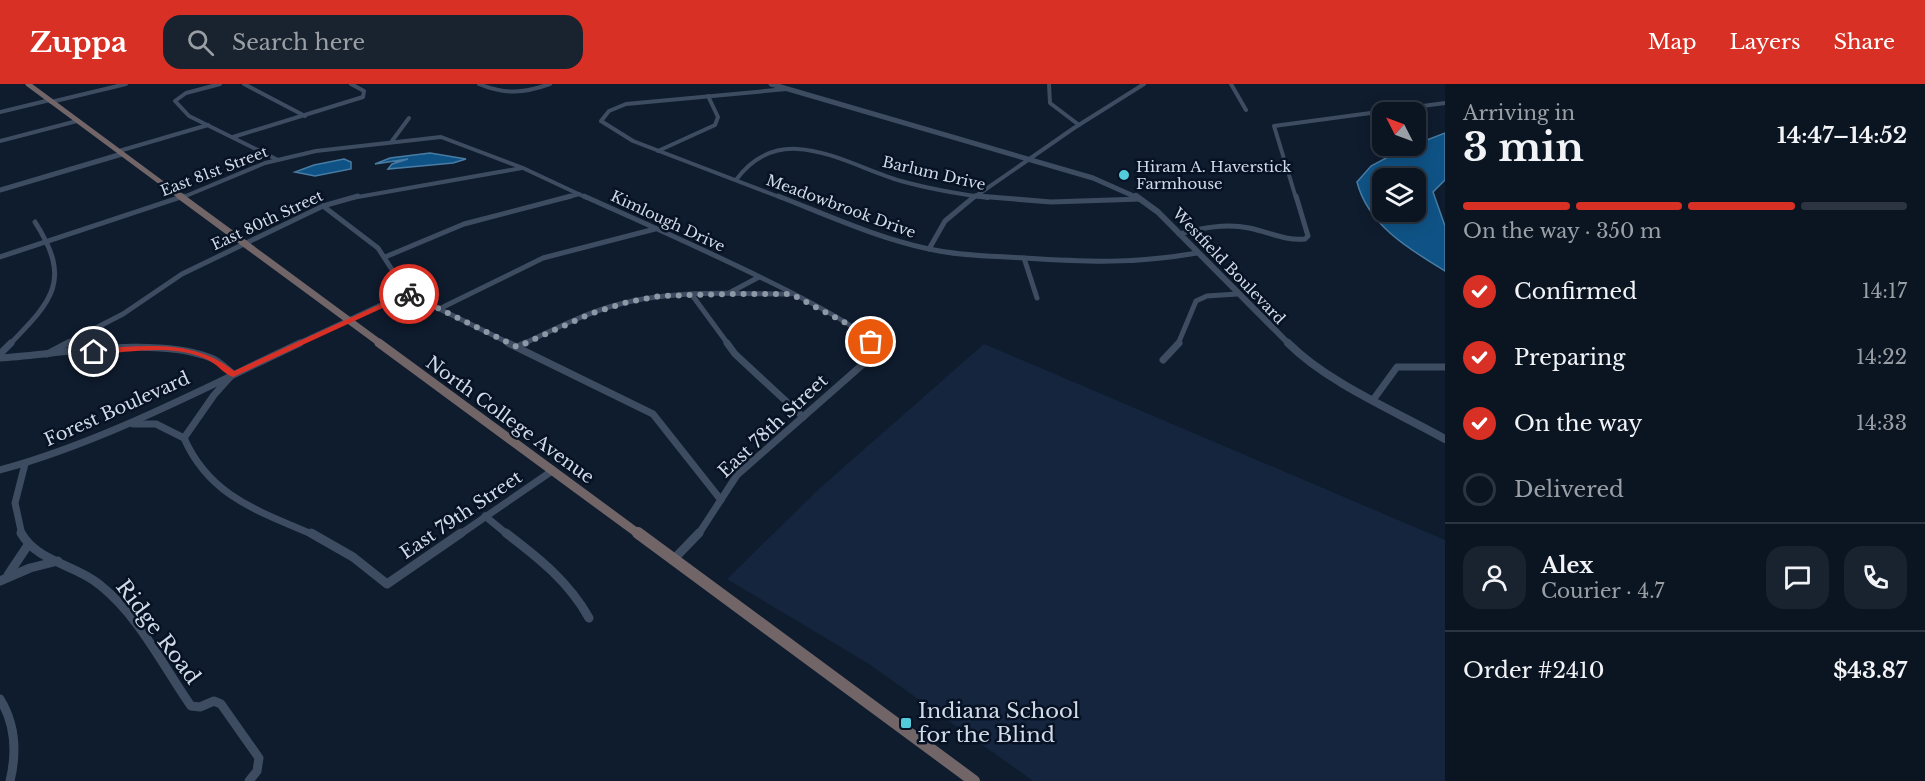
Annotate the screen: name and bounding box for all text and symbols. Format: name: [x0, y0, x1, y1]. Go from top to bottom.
search box: [163, 15, 583, 69]
text: Zuppa: [30, 25, 127, 60]
icon: search: [184, 26, 217, 59]
text: Search here: [232, 29, 365, 56]
text: Map: [1648, 29, 1697, 55]
text: Layers: [1730, 29, 1801, 55]
text: Share: [1834, 29, 1895, 55]
text: Arriving in: [1463, 101, 1575, 125]
north arrow: [1372, 102, 1426, 156]
map controls: [1372, 102, 1426, 222]
text: 14:47–14:52: [1777, 122, 1907, 149]
text: 3 min: [1463, 123, 1584, 172]
street label: East 81st Street: [158, 142, 271, 200]
street label: Barlum Drive: [881, 152, 987, 194]
place label: Hiram A. Haverstick Farmhouse: [1136, 157, 1292, 193]
marker: Hiram A. Haverstick Farmhouse: [1117, 168, 1131, 182]
button: layers: [1372, 168, 1426, 222]
street label: Meadowbrook Drive: [764, 170, 918, 242]
street label: East 80th Street: [208, 186, 326, 254]
street label: Kimlough Drive: [608, 186, 728, 256]
street label: Westfield Boulevard: [1168, 203, 1289, 328]
text: On the way · 350 m: [1463, 219, 1661, 243]
courier: [379, 264, 439, 324]
icon: check: [1463, 275, 1496, 308]
icon: bike: [393, 278, 426, 311]
text: Confirmed: [1514, 278, 1637, 305]
text: 14:17: [1862, 279, 1907, 303]
pin: [845, 316, 896, 367]
icon: bag: [854, 325, 887, 358]
pin: [68, 326, 119, 377]
icon: home: [77, 335, 110, 368]
icon: check: [1463, 341, 1496, 374]
text: Preparing: [1514, 344, 1625, 371]
text: 14:22: [1856, 345, 1907, 369]
street label: North College Avenue: [422, 352, 598, 488]
street label: Forest Boulevard: [41, 367, 193, 451]
street label: East 78th Street: [714, 370, 832, 482]
icon: check: [1463, 407, 1496, 440]
text: On the way: [1514, 410, 1642, 437]
text: 14:33: [1856, 411, 1907, 435]
street label: East 79th Street: [396, 466, 526, 564]
text: Delivered: [1514, 476, 1624, 503]
button: person: [1463, 546, 1526, 609]
button: chat: [1766, 546, 1829, 609]
button: phone: [1844, 546, 1907, 609]
text: Alex: [1541, 552, 1594, 579]
street label: Ridge Road: [110, 575, 206, 689]
text: Courier · 4.7: [1541, 579, 1664, 603]
text: Order #2410: [1463, 657, 1604, 684]
text: $43.87: [1833, 657, 1907, 684]
place label: Indiana School for the Blind: [918, 698, 1080, 748]
marker: Indiana School for the Blind: [899, 716, 913, 730]

